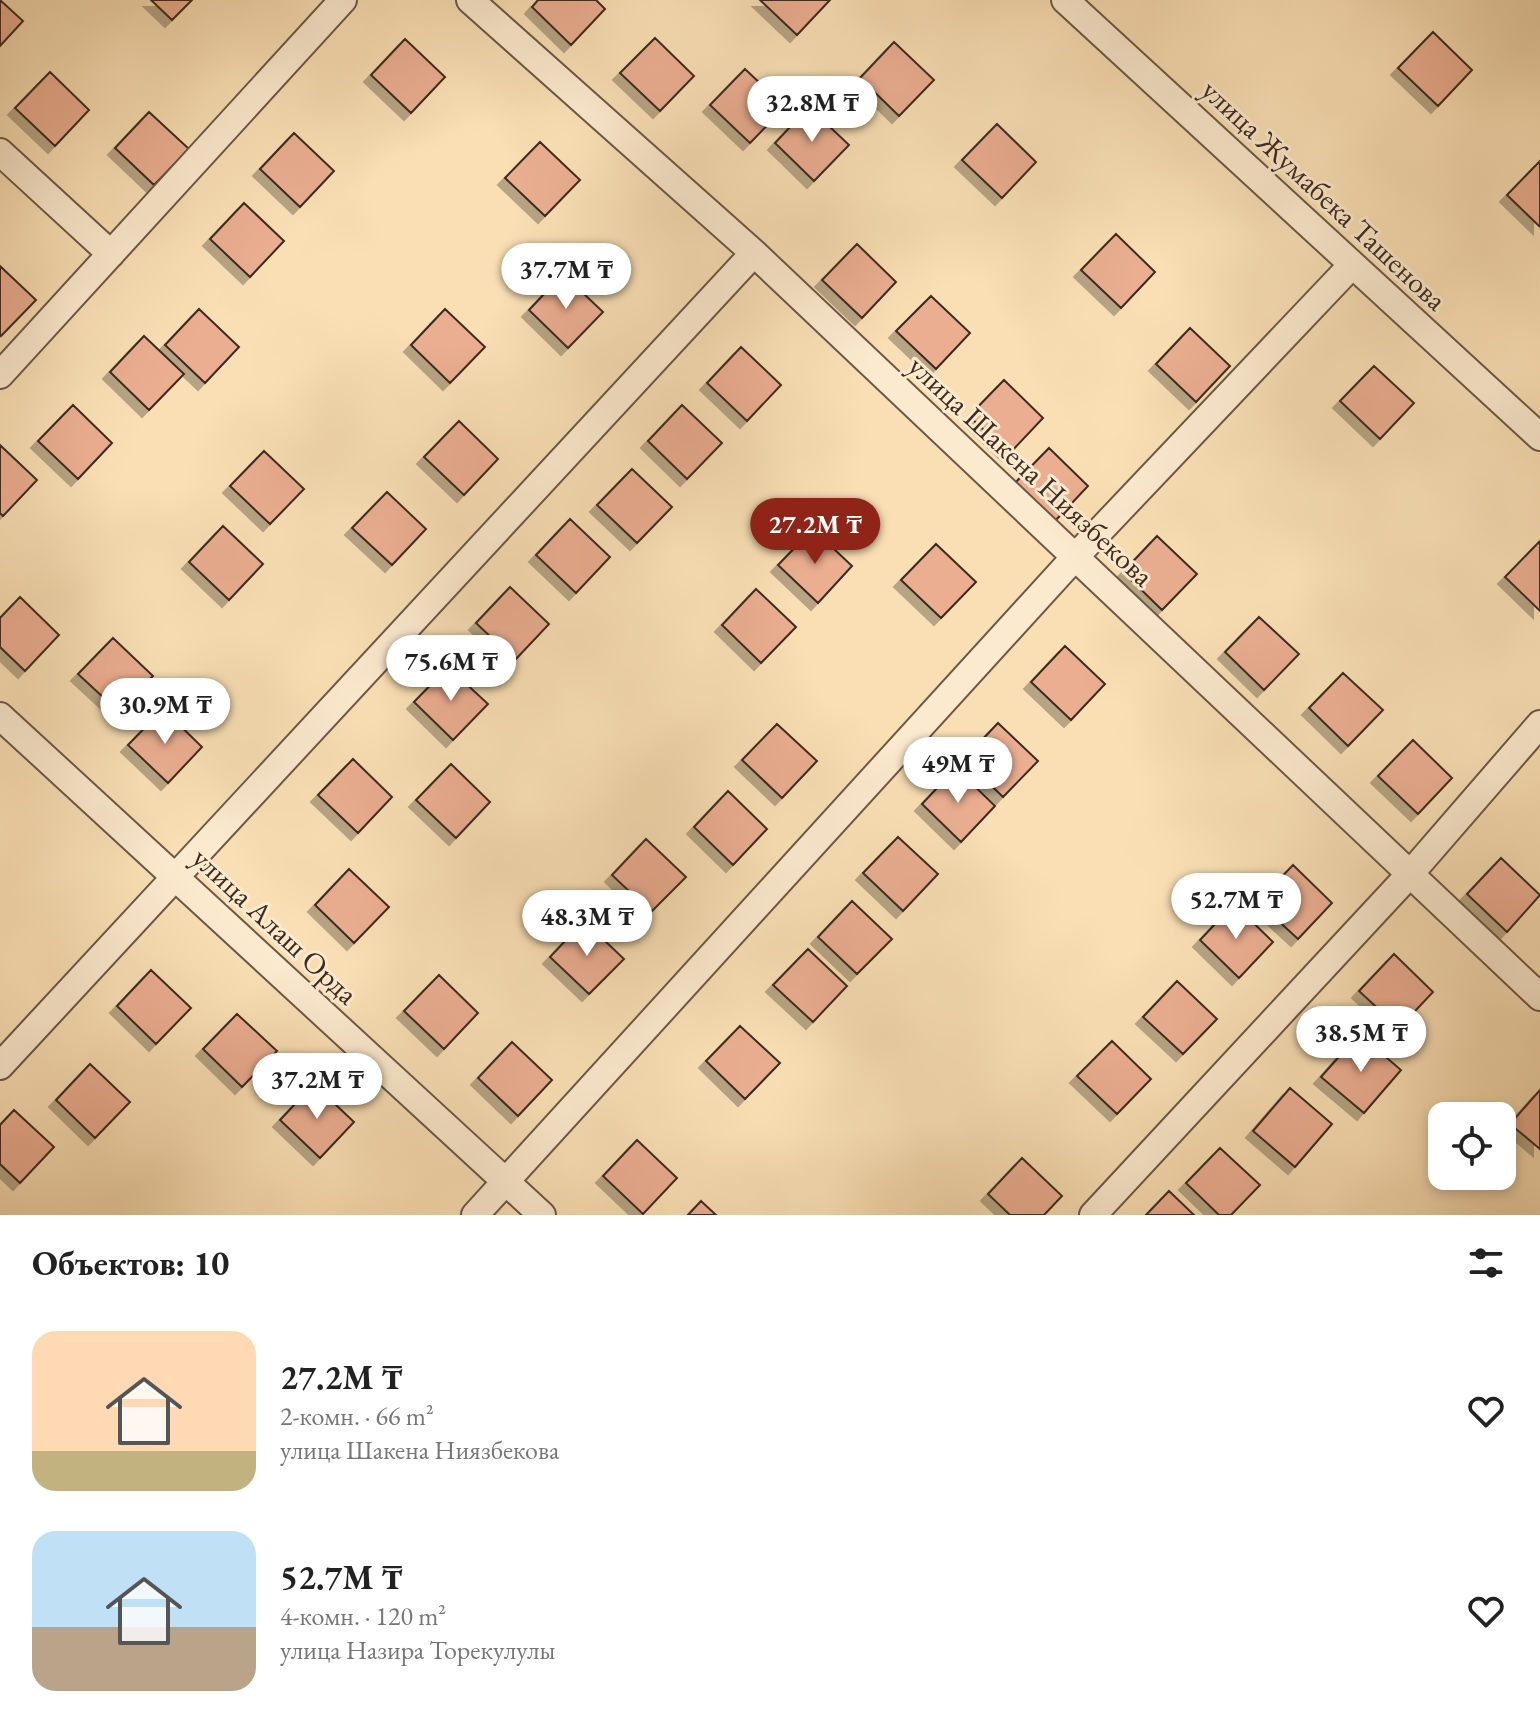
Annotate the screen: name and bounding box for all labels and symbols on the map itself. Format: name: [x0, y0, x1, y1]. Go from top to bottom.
street label: улица Жумабека Ташенова: [1193, 71, 1455, 319]
pin: 32.8M ₸: [738, 76, 886, 144]
pin: 37.7M ₸: [492, 243, 640, 311]
street label: улица Шакена Ниязбекова: [900, 346, 1163, 595]
pin: 27.2M ₸: [741, 498, 889, 566]
pin: 75.6M ₸: [377, 635, 525, 703]
pin: 30.9M ₸: [91, 678, 239, 746]
pin: 49M ₸: [902, 737, 1014, 805]
street label: улица Алаш Орда: [184, 839, 367, 1013]
pin: 52.7M ₸: [1162, 873, 1310, 941]
pin: 48.3M ₸: [513, 890, 661, 958]
pin: 38.5M ₸: [1287, 1006, 1435, 1074]
pin: 37.2M ₸: [243, 1053, 391, 1121]

